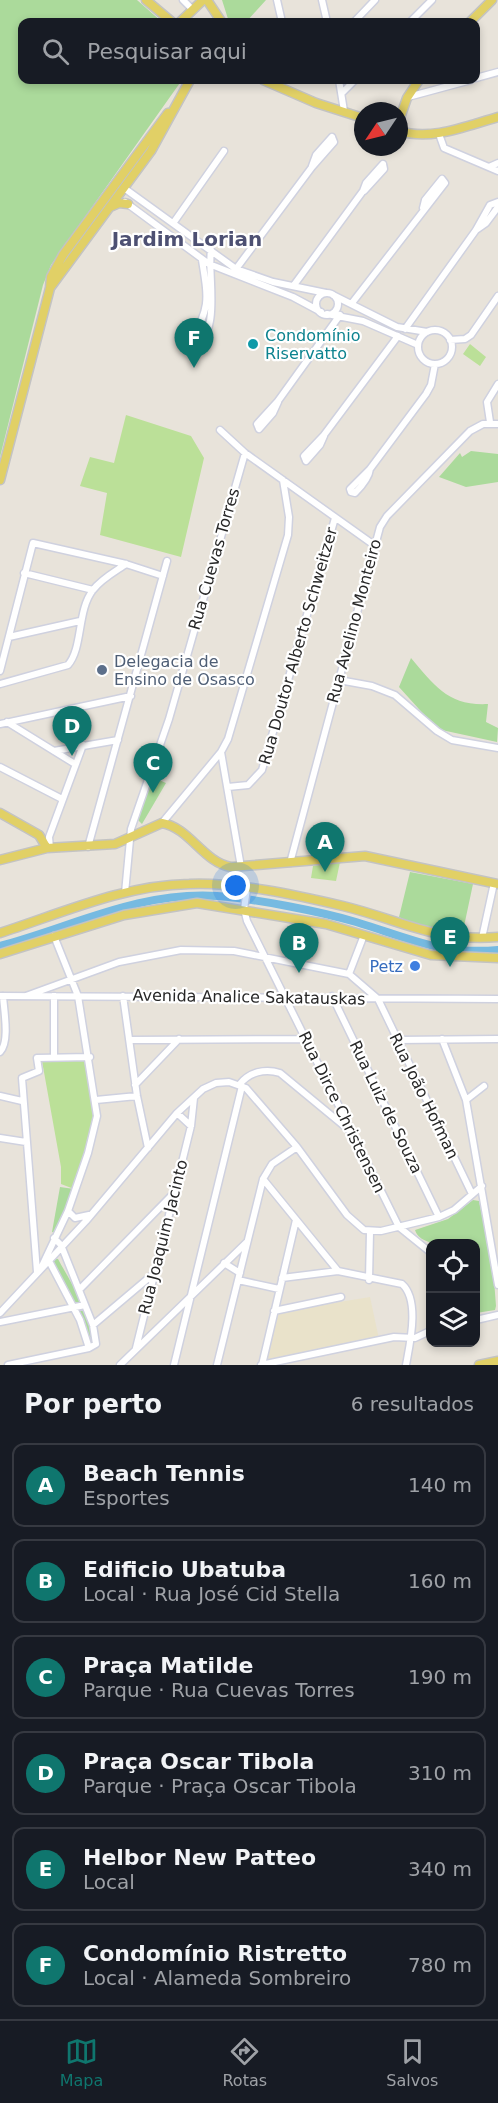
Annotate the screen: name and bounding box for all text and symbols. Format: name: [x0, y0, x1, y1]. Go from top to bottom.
search box: [18, 18, 480, 84]
icon: search: [39, 35, 72, 68]
text: Pesquisar aqui: [87, 39, 247, 64]
north arrow: [354, 102, 408, 156]
district label: Jardim Lorian: [110, 227, 262, 251]
pin: F: [174, 318, 214, 368]
place label: Condomínio Riservatto: [265, 326, 360, 363]
marker: Condomínio Riservatto: [246, 337, 260, 351]
street label: Rua Cuevas Torres: [185, 486, 243, 632]
street label: Rua Doutor Alberto Schweitzer: [255, 525, 341, 767]
street label: Rua Avelino Monteiro: [323, 537, 385, 705]
place label: Delegacia de Ensino de Osasco: [114, 652, 255, 689]
marker: Delegacia de Ensino de Osasco: [95, 663, 109, 677]
pin: D: [52, 706, 92, 756]
pin: C: [134, 744, 172, 793]
pin: A: [306, 822, 344, 872]
your location: [221, 871, 250, 900]
pin: E: [430, 918, 470, 967]
pin: B: [280, 924, 318, 973]
place label: Petz: [369, 957, 403, 976]
marker: Petz: [408, 959, 422, 973]
street label: Avenida Analice Sakatauskas: [132, 985, 366, 1009]
street label: Rua Dirce Christensen: [295, 1028, 389, 1196]
street label: Rua João Hofman: [385, 1030, 463, 1162]
street label: Rua Luiz de Souza: [346, 1037, 426, 1177]
street label: Rua Joaquim Jacinto: [135, 1158, 191, 1316]
map controls: [426, 1239, 480, 1347]
button: locate: [426, 1239, 480, 1293]
button: layers: [426, 1293, 480, 1347]
text: Por perto: [24, 1389, 162, 1419]
text: 6 resultados: [351, 1392, 474, 1416]
text: Beach Tennis: [83, 1461, 245, 1486]
text: A: [38, 1473, 53, 1497]
text: 140 m: [408, 1473, 472, 1497]
text: Esportes: [83, 1486, 170, 1510]
text: Edificio Ubatuba: [83, 1557, 286, 1582]
text: B: [38, 1569, 53, 1593]
text: 160 m: [408, 1569, 472, 1593]
text: Local · Rua José Cid Stella: [83, 1582, 340, 1606]
text: Praça Matilde: [83, 1653, 253, 1678]
text: C: [38, 1665, 53, 1689]
text: 190 m: [408, 1665, 472, 1689]
text: Parque · Rua Cuevas Torres: [83, 1678, 355, 1702]
text: Praça Oscar Tibola: [83, 1749, 314, 1774]
text: D: [37, 1761, 54, 1785]
text: 310 m: [408, 1761, 472, 1785]
text: Parque · Praça Oscar Tibola: [83, 1774, 357, 1798]
text: Helbor New Patteo: [83, 1845, 316, 1870]
text: E: [39, 1857, 52, 1881]
text: 340 m: [408, 1857, 472, 1881]
text: Local: [83, 1870, 135, 1894]
text: Condomínio Ristretto: [83, 1941, 347, 1966]
text: F: [39, 1953, 52, 1977]
text: 780 m: [408, 1953, 472, 1977]
text: Local · Alameda Sombreiro: [83, 1966, 351, 1990]
tab: Mapa: [60, 2035, 103, 2090]
tab: Rotas: [222, 2035, 267, 2090]
tab: Salvos: [386, 2035, 438, 2090]

